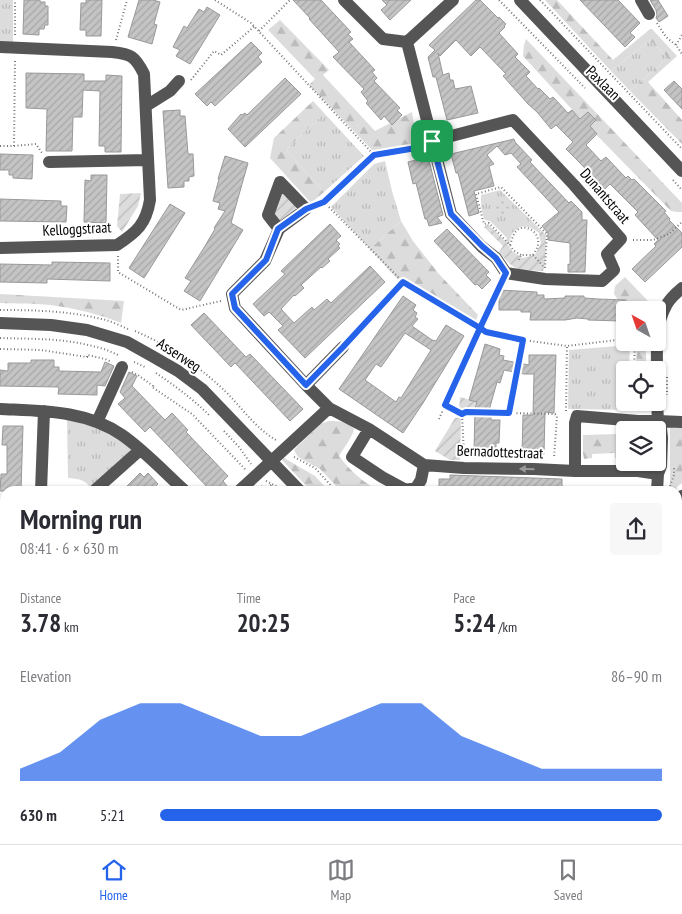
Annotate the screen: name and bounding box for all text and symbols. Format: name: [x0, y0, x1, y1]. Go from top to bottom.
street label: Paxlaan: [582, 62, 624, 104]
pin: [411, 120, 453, 162]
icon: arrive: [418, 127, 446, 155]
street label: Dunantstraat: [576, 164, 635, 227]
street label: Kelloggstraat: [42, 217, 112, 240]
north arrow: [616, 301, 666, 351]
map controls: [616, 301, 666, 471]
street label: Asserweg: [154, 333, 205, 376]
button: locate: [616, 361, 666, 411]
button: layers: [616, 421, 666, 471]
street label: Bernadottestraat: [456, 440, 544, 463]
one-way arrow: [518, 465, 534, 473]
text: Morning run: [20, 500, 142, 537]
button: share: [610, 503, 662, 555]
text: 08:41 · 6 × 630 m: [20, 538, 118, 558]
text: Distance: [20, 589, 61, 607]
text: Time: [237, 589, 261, 607]
text: Pace: [453, 589, 475, 607]
text: 3.78: [20, 607, 61, 639]
text: 20:25: [237, 607, 291, 639]
text: 5:24: [453, 607, 495, 639]
text: km: [61, 618, 79, 636]
text: /km: [495, 618, 517, 636]
text: Elevation: [20, 666, 71, 686]
text: 86–90 m: [611, 666, 662, 686]
text: 630 m: [20, 805, 57, 825]
text: 5:21: [100, 805, 125, 825]
tab: Home: [99, 856, 128, 904]
tab: Map: [327, 856, 355, 904]
tab: Saved: [554, 856, 583, 904]

